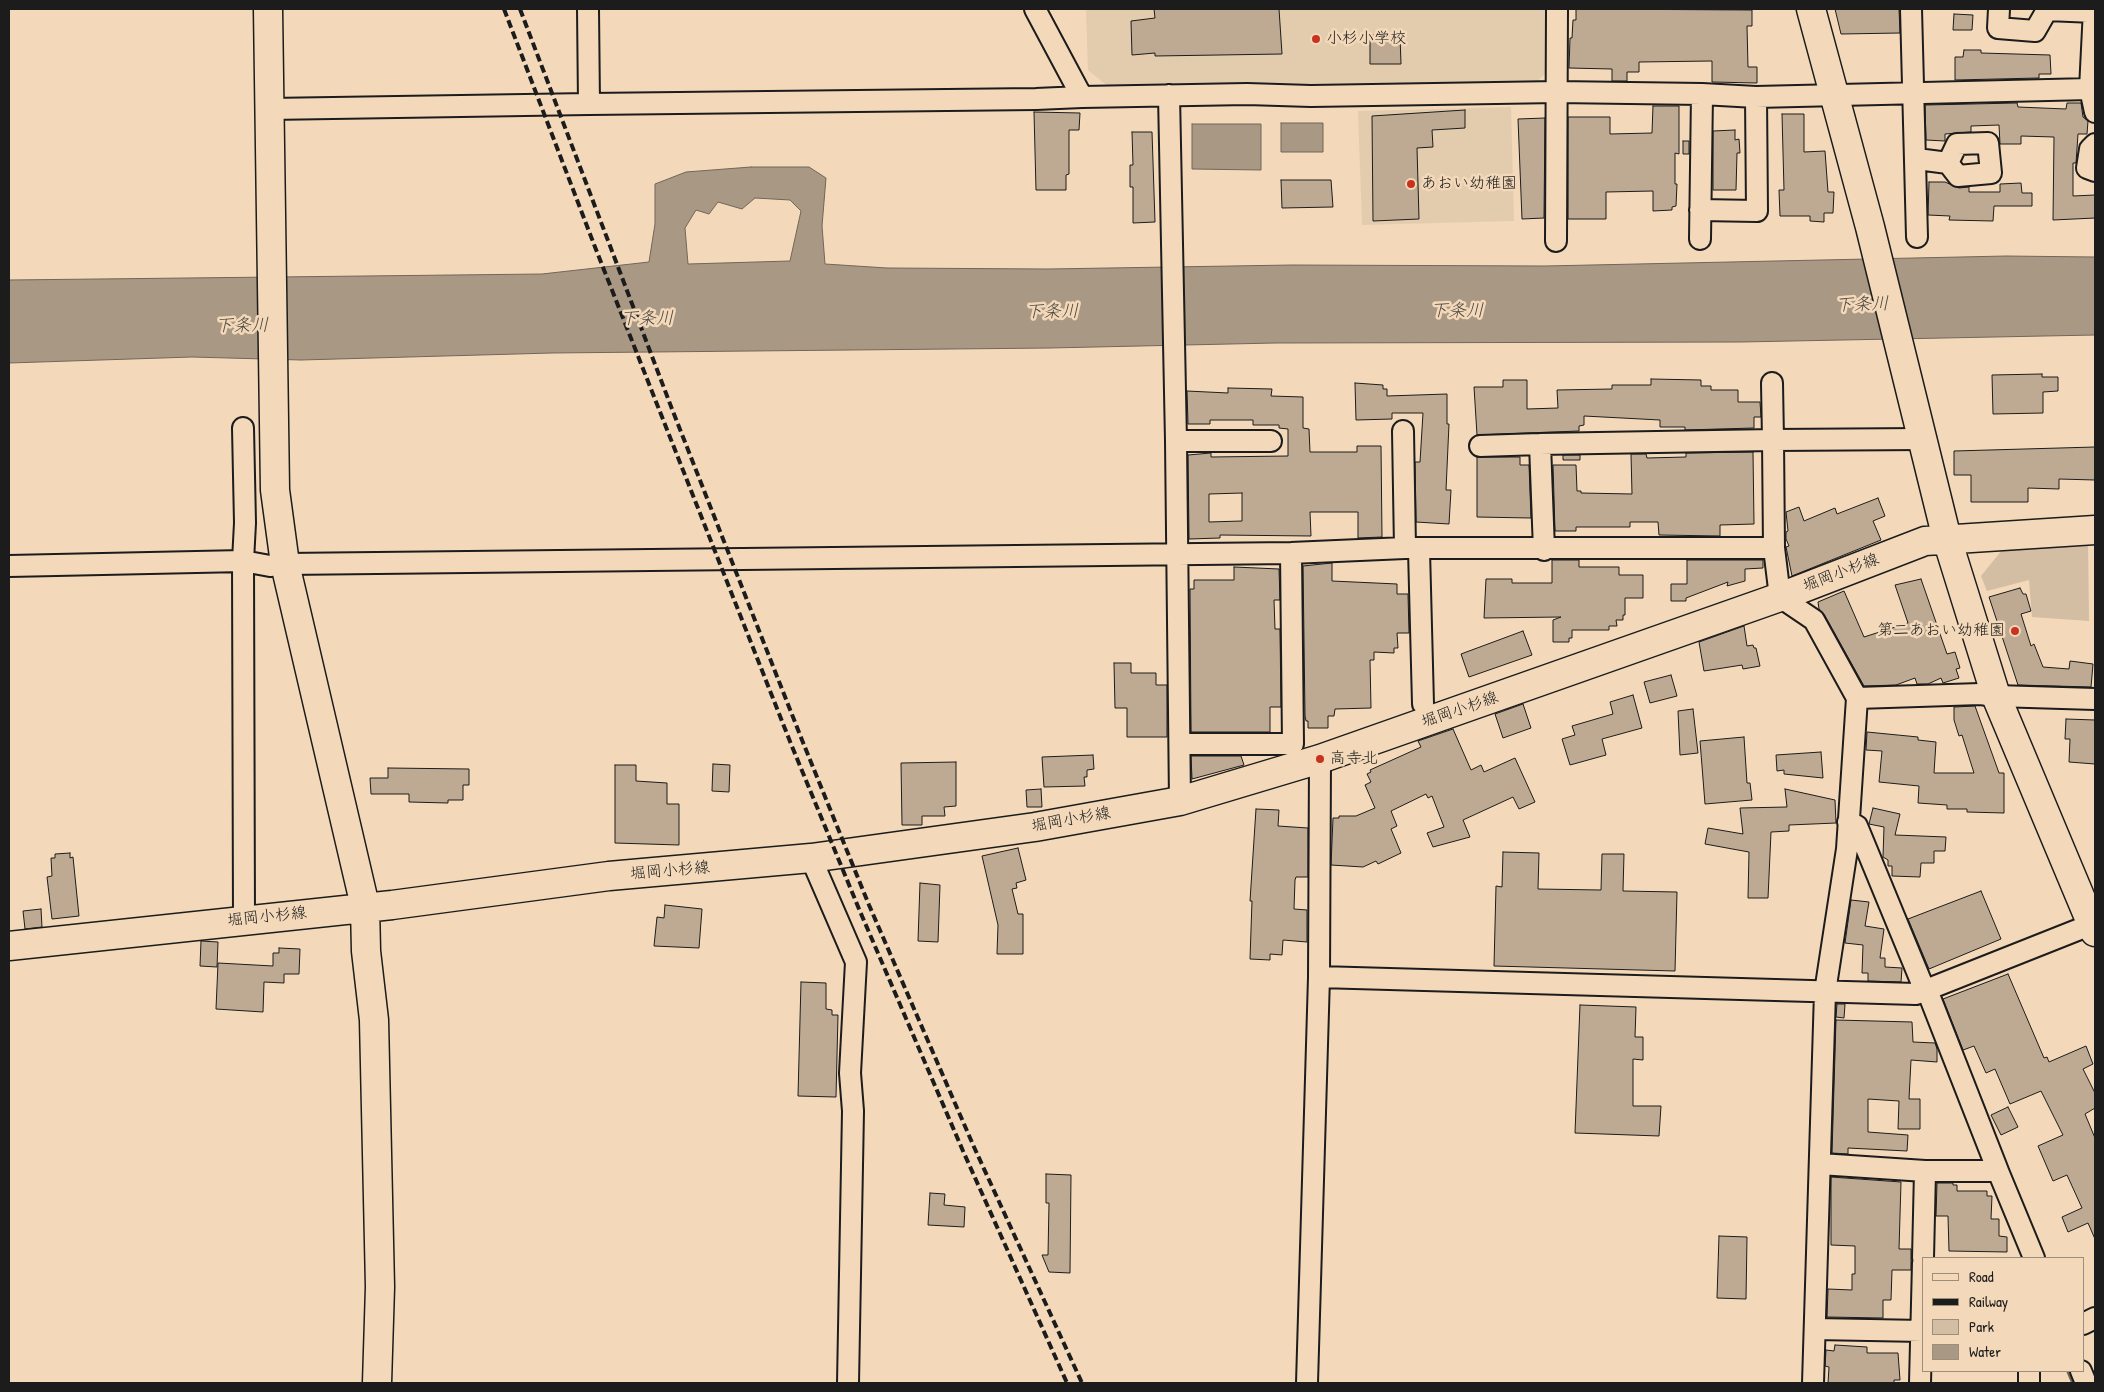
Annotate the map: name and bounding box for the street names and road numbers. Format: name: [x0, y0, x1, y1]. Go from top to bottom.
street label: 堀岡小杉線: [1800, 550, 1882, 596]
street label: 堀岡小杉線: [1419, 688, 1501, 732]
street label: 堀岡小杉線: [1030, 804, 1112, 836]
street label: 堀岡小杉線: [629, 858, 711, 884]
street label: 堀岡小杉線: [226, 903, 308, 931]

